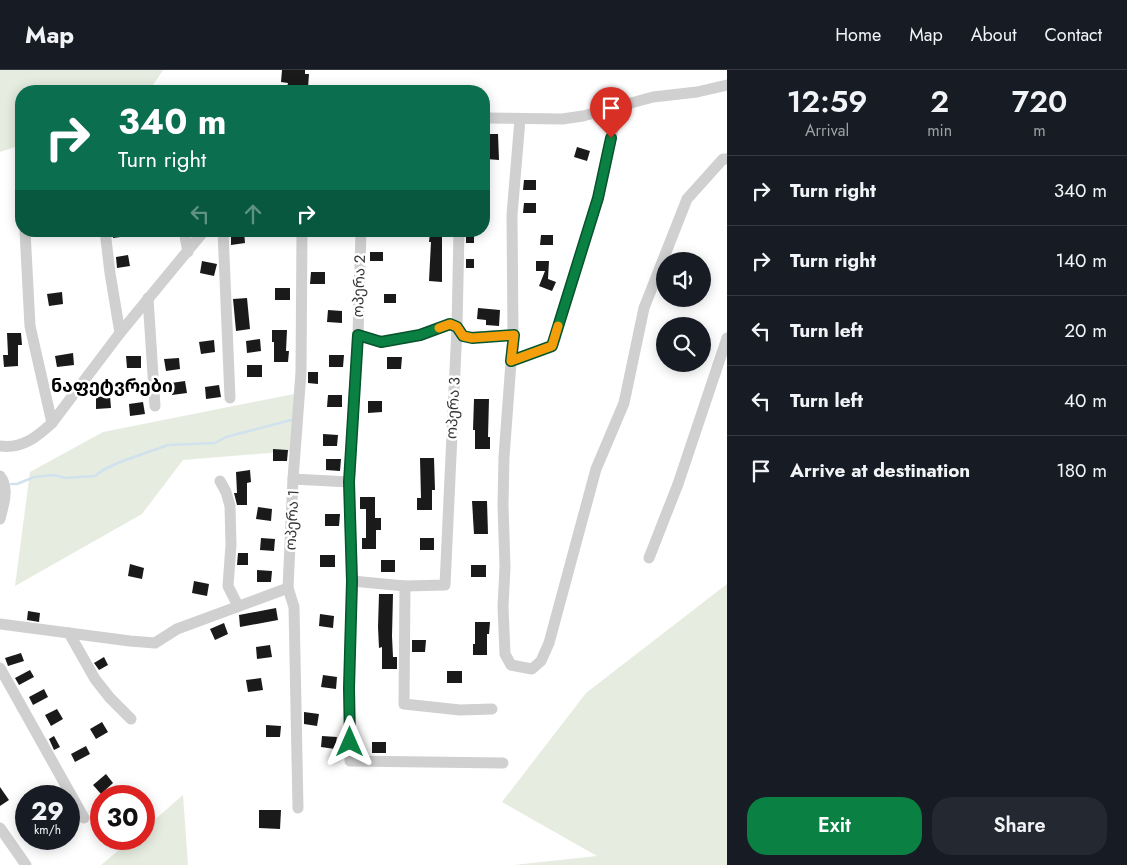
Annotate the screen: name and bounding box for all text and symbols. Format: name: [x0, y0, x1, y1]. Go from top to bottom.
text: Map: [25, 17, 74, 52]
text: Home: [835, 22, 881, 48]
text: Map: [909, 22, 943, 48]
text: About: [971, 22, 1016, 48]
text: Contact: [1044, 22, 1102, 48]
text: 12:59: [787, 80, 868, 123]
text: 2: [930, 80, 949, 123]
text: 720: [1012, 80, 1067, 123]
pin: [590, 87, 632, 138]
icon: arrive: [597, 94, 625, 122]
text: 340 m: [118, 97, 227, 147]
icon: right: [35, 105, 100, 170]
text: Arrival: [805, 119, 849, 142]
text: min: [927, 119, 952, 142]
text: m: [1033, 119, 1046, 142]
text: Turn right: [118, 143, 206, 175]
icon: right: [747, 177, 775, 205]
text: Turn right: [790, 177, 876, 204]
text: 340 m: [1054, 177, 1107, 204]
icon: left: [186, 200, 214, 228]
icon: ahead: [239, 200, 267, 228]
icon: right: [292, 200, 320, 228]
icon: right: [747, 247, 775, 275]
text: Turn right: [790, 247, 876, 274]
text: 140 m: [1055, 247, 1107, 274]
map controls: [656, 252, 711, 372]
button: sound: [656, 252, 711, 307]
street label: ოპერა 2: [347, 254, 371, 318]
button: search: [656, 317, 711, 372]
icon: left: [747, 317, 775, 345]
text: Turn left: [790, 317, 863, 344]
text: 20 m: [1064, 317, 1107, 344]
district label: ნაფეტვრები: [51, 373, 173, 399]
street label: ოპერა 3: [440, 376, 466, 440]
icon: left: [747, 387, 775, 415]
text: Turn left: [790, 387, 863, 414]
text: 40 m: [1064, 387, 1107, 414]
icon: arrive: [747, 457, 775, 485]
text: Arrive at destination: [790, 457, 970, 484]
text: 180 m: [1056, 457, 1107, 484]
street label: ოპერა 1: [279, 489, 305, 551]
position arrow: [323, 715, 375, 767]
speed limit sign: 30: [90, 785, 155, 850]
text: 29: [31, 793, 64, 829]
button: Exit: [747, 797, 922, 855]
button: Share: [932, 797, 1107, 855]
text: km/h: [34, 821, 61, 839]

